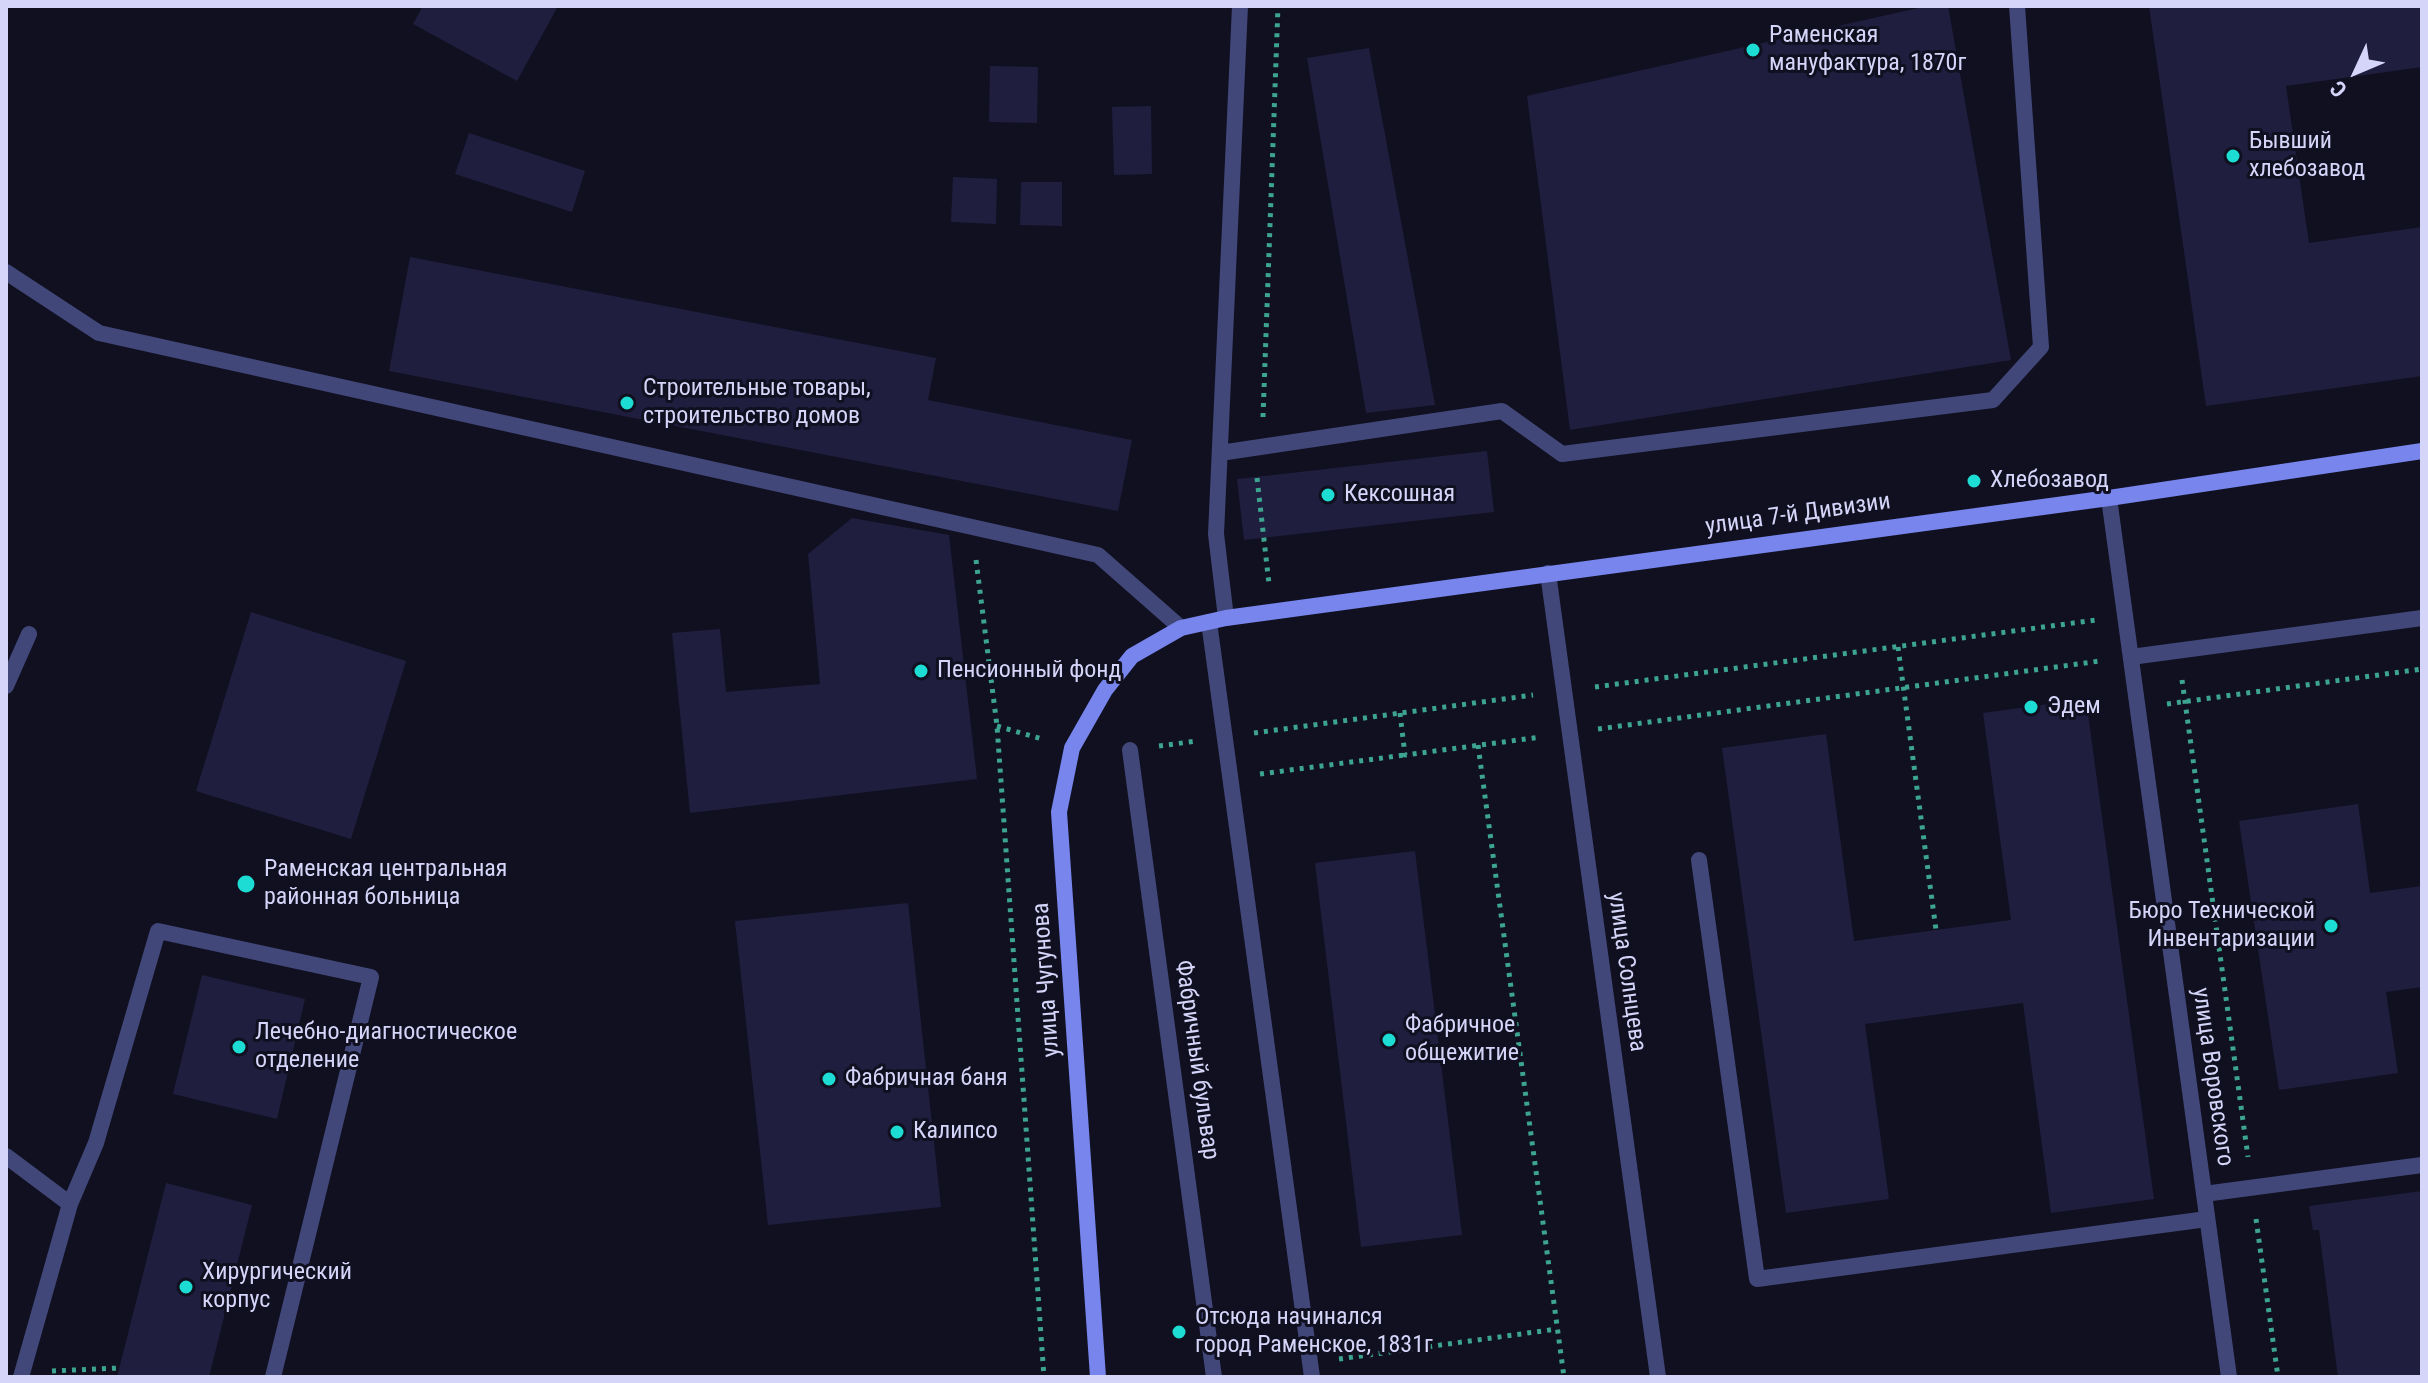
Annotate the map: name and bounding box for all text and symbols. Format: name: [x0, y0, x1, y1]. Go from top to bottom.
place label: Раменская мануфактура, 1870г: [1769, 22, 1966, 78]
north arrow: [2316, 32, 2396, 112]
marker: Раменская мануфактура, 1870г: [1744, 41, 1762, 59]
text: С: [2325, 76, 2352, 102]
place label: Бывший хлебозавод: [2249, 128, 2365, 184]
marker: Бывший хлебозавод: [2224, 147, 2242, 165]
place label: Строительные товары, строительство домов: [643, 375, 871, 431]
marker: Строительные товары, строительство домов: [618, 394, 636, 412]
place label: Хлебозавод: [1990, 467, 2109, 495]
marker: Хлебозавод: [1965, 472, 1983, 490]
place label: Кексошная: [1344, 481, 1455, 509]
marker: Кексошная: [1319, 486, 1337, 504]
street label: улица 7-й Дивизии: [1704, 488, 1892, 542]
place label: Пенсионный фонд: [937, 657, 1121, 685]
marker: Пенсионный фонд: [912, 662, 930, 680]
place label: Эдем: [2047, 693, 2101, 721]
marker: Эдем: [2022, 698, 2040, 716]
place label: Раменская центральная районная больница: [264, 856, 507, 912]
marker: Раменская центральная районная больница: [235, 873, 257, 895]
street label: улица Солнцева: [1601, 890, 1651, 1054]
place label: Бюро Технической Инвентаризации: [2129, 898, 2315, 954]
street label: улица Чугунова: [1027, 902, 1067, 1058]
marker: Бюро Технической Инвентаризации: [2322, 917, 2340, 935]
street label: Фабричный бульвар: [1168, 958, 1224, 1162]
street label: улица Воровского: [2185, 986, 2239, 1168]
place label: Фабричное общежитие: [1405, 1012, 1519, 1068]
place label: Лечебно-диагностическое отделение: [255, 1019, 517, 1075]
marker: Фабричное общежитие: [1380, 1031, 1398, 1049]
marker: Лечебно-диагностическое отделение: [230, 1038, 248, 1056]
place label: Фабричная баня: [845, 1065, 1007, 1093]
marker: Фабричная баня: [820, 1070, 838, 1088]
place label: Калипсо: [913, 1118, 998, 1146]
marker: Калипсо: [888, 1123, 906, 1141]
place label: Хирургический корпус: [202, 1259, 352, 1315]
marker: Хирургический корпус: [177, 1278, 195, 1296]
place label: Отсюда начинался город Раменское, 1831г: [1195, 1304, 1433, 1360]
marker: Отсюда начинался город Раменское, 1831г: [1170, 1323, 1188, 1341]

